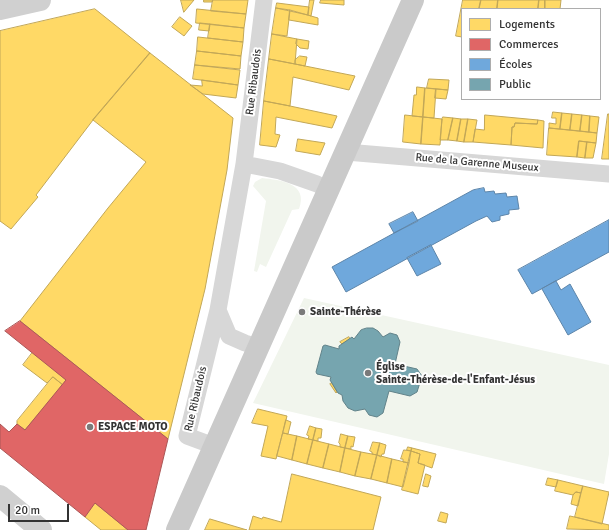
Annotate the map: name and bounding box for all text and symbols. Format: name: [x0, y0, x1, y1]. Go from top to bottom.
legend: [461, 8, 601, 100]
text: Logements: [499, 17, 555, 32]
text: Commerces: [499, 37, 559, 52]
street label: Rue Ribaudois: [243, 48, 265, 116]
text: Écoles: [499, 57, 532, 72]
text: Public: [499, 77, 531, 92]
street label: Rue de la Garenne Museux: [415, 151, 539, 175]
place label: Sainte-Thérèse: [310, 305, 381, 319]
marker: Sainte-Thérèse: [297, 307, 307, 317]
place label: Église Sainte-Thérèse-de-l'Enfant-Jésus: [376, 360, 535, 386]
street label: Rue Ribaudois: [182, 365, 210, 433]
marker: Église Sainte-Thérèse-de-l'Enfant-Jésus: [363, 368, 373, 378]
place label: ESPACE MOTO: [98, 420, 168, 434]
marker: ESPACE MOTO: [85, 422, 95, 432]
scale bar: [10, 496, 71, 522]
text: 20 m: [15, 503, 40, 518]

